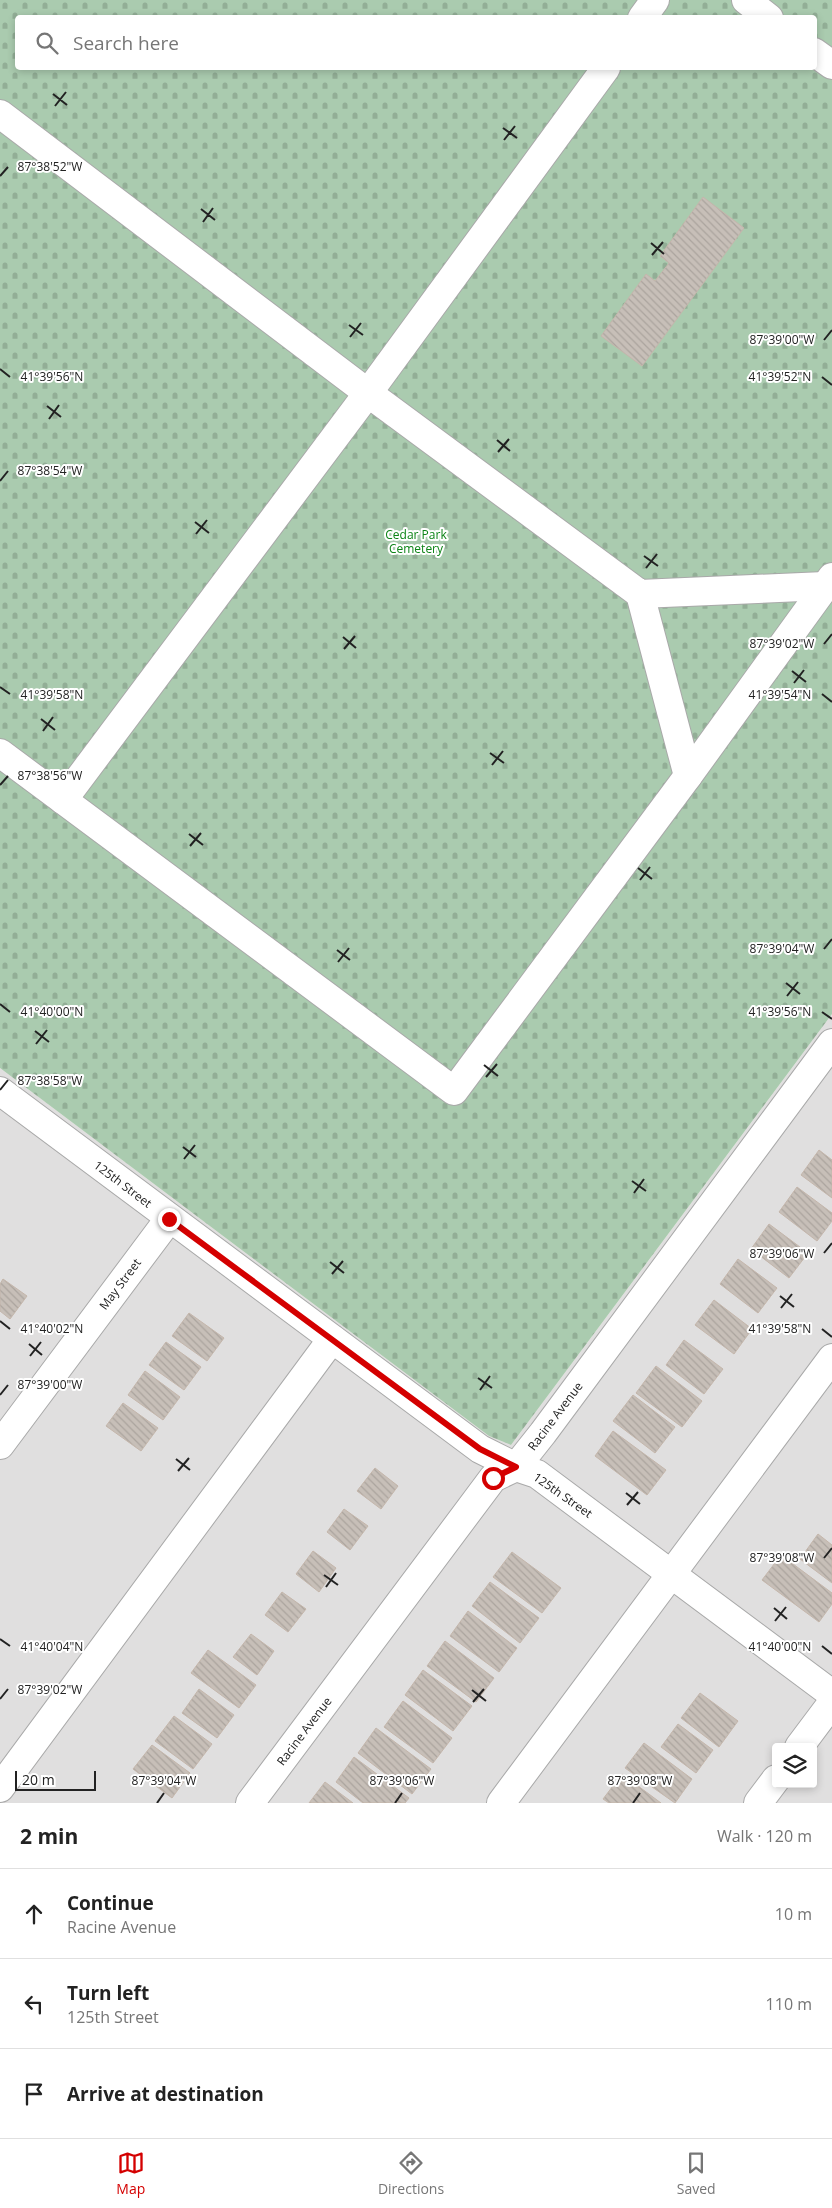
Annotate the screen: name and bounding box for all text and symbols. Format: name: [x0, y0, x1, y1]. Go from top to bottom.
search box: [15, 15, 817, 70]
icon: search: [33, 29, 61, 57]
text: Search here: [73, 30, 179, 56]
text: 87°38'52"W: [18, 158, 82, 175]
text: 87°39'00"W: [750, 331, 814, 348]
text: 41°39'56"N: [21, 368, 83, 385]
text: 41°39'52"N: [749, 368, 811, 385]
text: 87°38'54"W: [18, 462, 82, 479]
park label: Cedar Park Cemetery: [385, 526, 447, 557]
text: 87°39'02"W: [750, 635, 814, 652]
text: 41°39'58"N: [21, 686, 83, 703]
text: 41°39'54"N: [749, 686, 811, 703]
text: 87°38'56"W: [18, 767, 82, 784]
text: 87°39'04"W: [750, 940, 814, 957]
text: 41°40'00"N: [21, 1003, 83, 1020]
text: 41°39'56"N: [749, 1003, 811, 1020]
text: 87°38'58"W: [18, 1072, 82, 1089]
street label: 125th Street: [90, 1156, 156, 1212]
route end: [158, 1208, 181, 1231]
text: 87°39'06"W: [750, 1245, 814, 1262]
street label: May Street: [95, 1255, 145, 1313]
text: 41°40'02"N: [21, 1320, 83, 1337]
text: 41°39'58"N: [749, 1320, 811, 1337]
text: 87°39'00"W: [18, 1376, 82, 1393]
street label: Racine Avenue: [524, 1378, 587, 1454]
route start: [482, 1467, 505, 1490]
street label: 125th Street: [530, 1468, 596, 1522]
text: 87°39'08"W: [750, 1549, 814, 1566]
text: 41°40'04"N: [21, 1638, 83, 1655]
text: 41°40'00"N: [749, 1638, 811, 1655]
text: 87°39'02"W: [18, 1681, 82, 1698]
street label: Racine Avenue: [273, 1693, 336, 1769]
map controls: [772, 1743, 817, 1788]
button: layers: [772, 1743, 817, 1788]
scale bar: [15, 1768, 96, 1791]
text: 20 m: [22, 1770, 55, 1789]
text: 87°39'04"W: [132, 1772, 196, 1789]
text: 87°39'06"W: [370, 1772, 434, 1789]
text: 87°39'08"W: [608, 1772, 672, 1789]
text: 2 min: [20, 1822, 78, 1850]
text: Walk · 120 m: [717, 1825, 812, 1847]
text: Continue: [67, 1890, 154, 1916]
icon: ahead: [20, 1900, 48, 1928]
text: 10 m: [775, 1903, 812, 1925]
text: Racine Avenue: [67, 1916, 176, 1938]
text: Turn left: [67, 1980, 149, 2006]
icon: left: [20, 1990, 48, 2018]
text: 110 m: [766, 1993, 812, 2015]
text: 125th Street: [67, 2006, 159, 2028]
icon: arrive: [20, 2080, 48, 2108]
text: Arrive at destination: [67, 2081, 264, 2107]
tab: Map: [116, 2149, 145, 2198]
tab: Directions: [378, 2149, 444, 2198]
tab: Saved: [677, 2149, 716, 2198]

